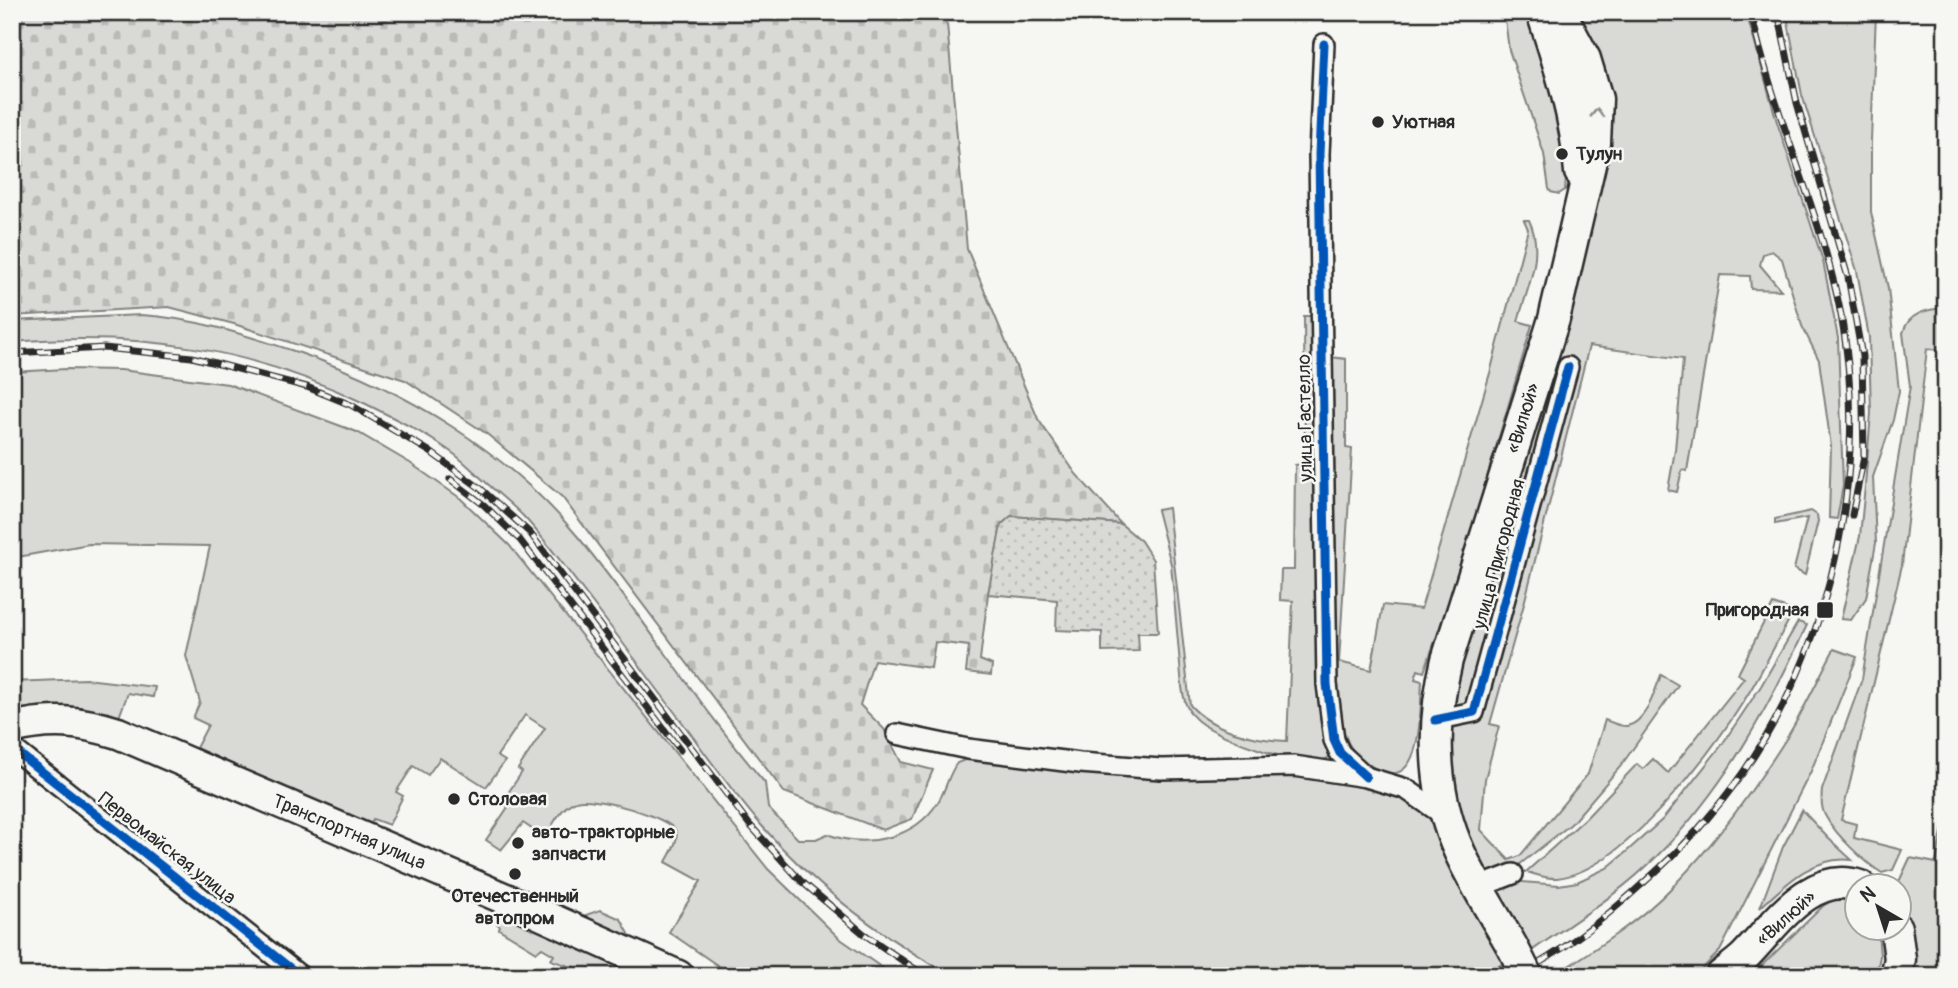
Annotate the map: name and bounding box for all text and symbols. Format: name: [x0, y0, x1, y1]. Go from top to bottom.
one-way arrow: [1589, 107, 1604, 118]
place label: Уютная: [1392, 110, 1455, 134]
marker: Уютная: [1370, 114, 1386, 130]
place label: Тулун: [1575, 142, 1622, 166]
marker: Тулун: [1554, 146, 1570, 162]
street label: улица Гастелло: [1292, 354, 1318, 483]
street label: «Вилюй»: [1501, 380, 1545, 456]
street label: улица Пригородная: [1467, 476, 1531, 633]
place label: Пригородная: [1706, 598, 1809, 622]
marker: Пригородная: [1815, 600, 1835, 620]
street label: Первомайская улица: [93, 787, 241, 909]
place label: Столовая: [468, 787, 547, 811]
street label: Транспортная улица: [269, 789, 430, 875]
marker: Столовая: [446, 791, 462, 807]
place label: авто-тракторные запчасти: [532, 820, 676, 866]
marker: авто-тракторные запчасти: [510, 835, 526, 851]
marker: Отечественный автопром: [507, 866, 523, 882]
north arrow: [1842, 872, 1912, 942]
text: N: [1855, 881, 1881, 908]
place label: Отечественный автопром: [451, 884, 579, 930]
street label: «Вилюй»: [1751, 885, 1821, 951]

